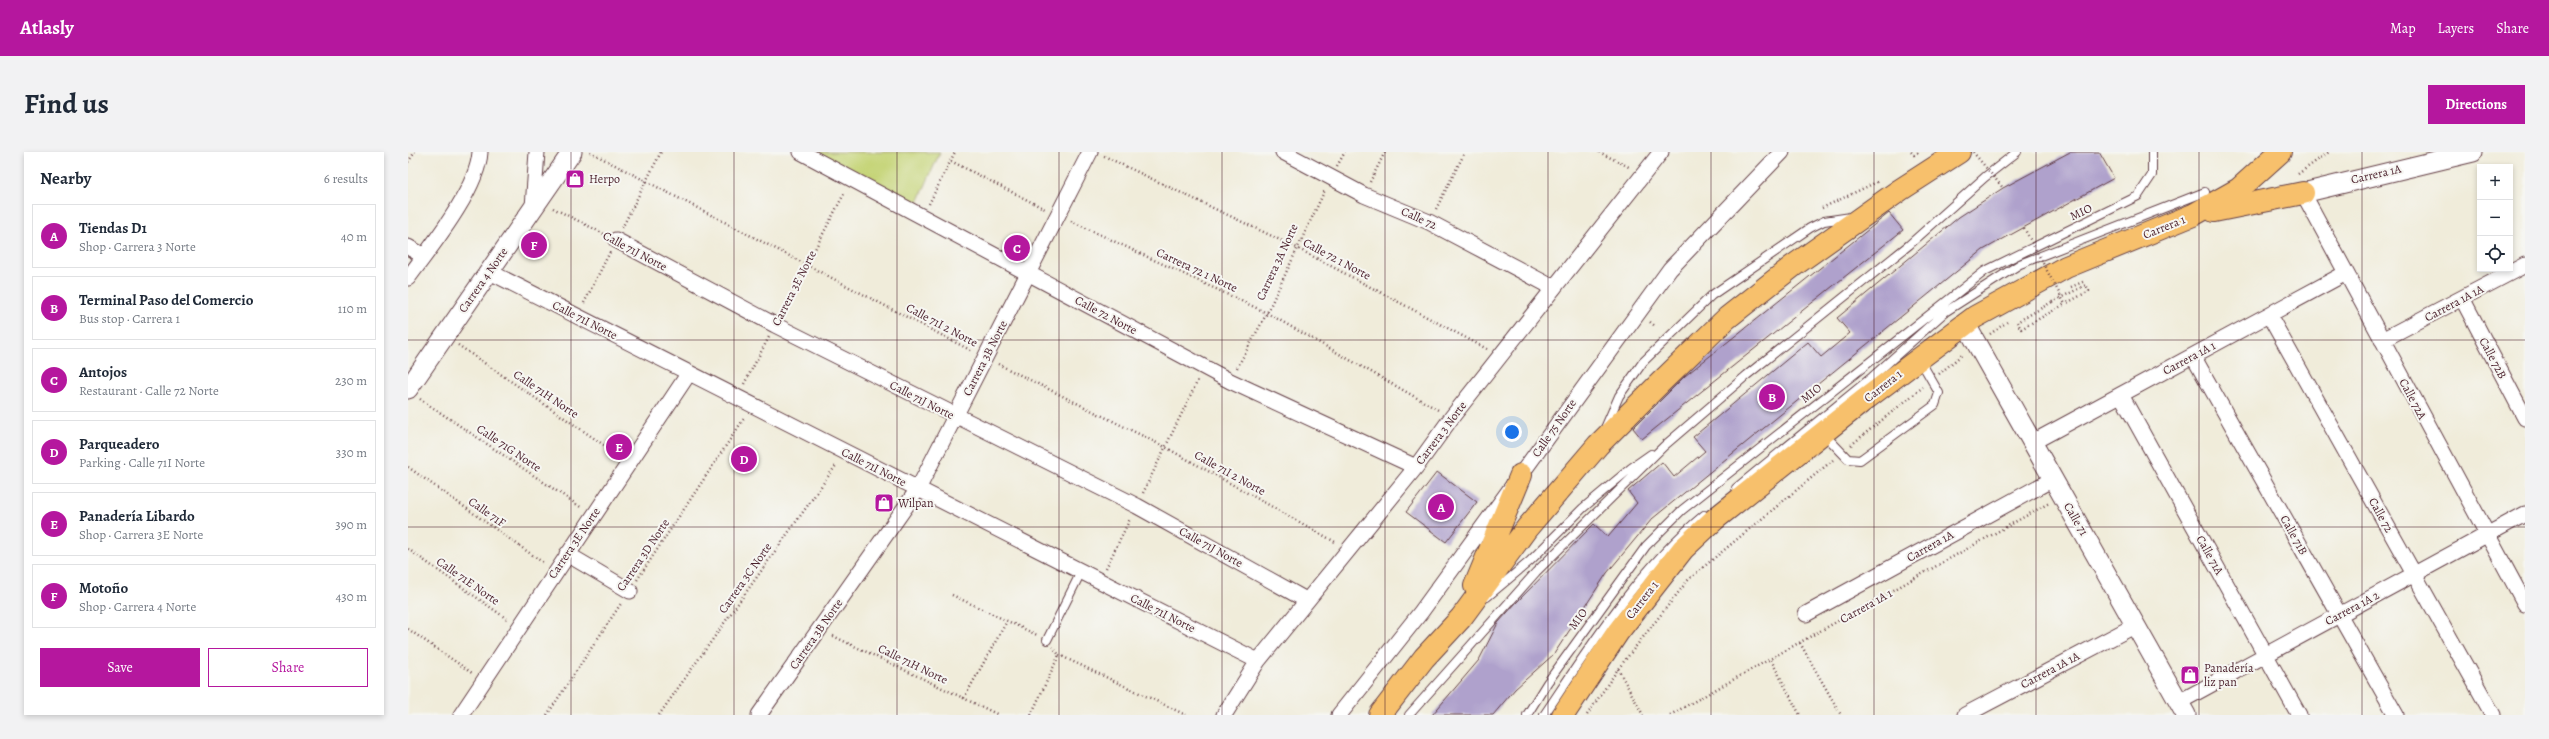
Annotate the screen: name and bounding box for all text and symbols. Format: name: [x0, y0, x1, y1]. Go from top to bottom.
text: Atlasly: [20, 15, 74, 41]
text: Map: [2390, 19, 2416, 38]
text: Layers: [2438, 19, 2474, 38]
text: Share: [2496, 19, 2529, 38]
text: Find us: [24, 85, 109, 123]
button: Directions: [2428, 85, 2525, 124]
street label: Carrera 1A: [2349, 160, 2404, 188]
map controls: [2477, 164, 2513, 272]
button: +: [2477, 164, 2513, 200]
text: Nearby: [40, 167, 91, 190]
shop icon: Herpo: [564, 168, 586, 190]
text: 6 results: [324, 170, 368, 187]
place label: Herpo: [589, 171, 620, 187]
street label: MIO: [2067, 200, 2095, 224]
button: −: [2477, 200, 2513, 236]
street label: Calle 72: [1399, 203, 1440, 233]
street label: Carrera 1: [2141, 211, 2187, 243]
text: Tiendas D1: [79, 218, 147, 238]
street label: Carrera 3A Norte: [1252, 221, 1302, 303]
street label: Calle 71J Norte: [600, 227, 670, 275]
text: A: [50, 228, 58, 245]
text: 40 m: [341, 228, 367, 245]
pin: F: [521, 230, 547, 260]
pin: C: [1004, 233, 1030, 263]
street label: Calle 72 1 Norte: [1300, 234, 1374, 284]
button: locate: [2477, 236, 2513, 272]
text: Shop · Carrera 3 Norte: [79, 238, 196, 255]
street label: Carrera 4 Norte: [455, 244, 511, 316]
street label: Carrera 72 1 Norte: [1154, 244, 1240, 296]
street label: Carrera 3E Norte: [768, 247, 820, 329]
street label: Carrera 1A 1A: [2422, 280, 2487, 325]
text: Terminal Paso del Comercio: [79, 290, 253, 310]
street label: Calle 72 Norte: [1072, 292, 1140, 338]
street label: Calle 71I Norte: [550, 297, 620, 343]
street label: Calle 71I 2 Norte: [903, 299, 981, 351]
text: B: [50, 300, 58, 317]
text: 110 m: [338, 300, 367, 317]
text: Bus stop · Carrera 1: [79, 310, 180, 327]
street label: Carrera 3B Norte: [959, 317, 1011, 399]
street label: Calle 72B: [2475, 335, 2511, 381]
street label: Carrera 1A 1: [2160, 337, 2218, 379]
text: Antojos: [79, 362, 127, 382]
street label: Calle 71H Norte: [510, 366, 582, 422]
street label: Carrera 1: [1861, 366, 1905, 406]
text: C: [50, 372, 58, 389]
text: 230 m: [335, 372, 367, 389]
street label: Calle 72A: [2395, 376, 2431, 423]
street label: Calle 71J Norte: [887, 377, 957, 423]
street label: MIO: [1797, 380, 1825, 406]
text: Restaurant · Calle 72 Norte: [79, 382, 219, 399]
pin: B: [1759, 382, 1785, 412]
street label: Calle 75 Norte: [1528, 396, 1580, 460]
street label: Carrera 3 Norte: [1412, 398, 1470, 468]
street label: Calle 71G Norte: [474, 421, 544, 475]
your location: [1502, 422, 1522, 442]
pin: E: [606, 432, 632, 462]
text: Parqueadero: [79, 434, 159, 454]
text: D: [49, 444, 59, 461]
text: 330 m: [336, 444, 367, 461]
pin: D: [731, 444, 757, 474]
street label: Calle 71I Norte: [839, 444, 909, 490]
street label: Calle 71I 2 Norte: [1192, 447, 1268, 499]
text: Parking · Calle 71I Norte: [79, 454, 205, 471]
shop icon: Wilpan: [873, 492, 895, 514]
pin: A: [1428, 492, 1454, 522]
street label: Calle 71F: [465, 493, 509, 531]
place label: Wilpan: [897, 495, 934, 511]
street label: Calle 72: [2365, 495, 2397, 536]
street label: Calle 71: [2060, 499, 2092, 539]
street label: Carrera 3E Norte: [544, 504, 604, 582]
text: Panadería Libardo: [79, 506, 195, 526]
street label: Calle 71B: [2277, 512, 2311, 558]
text: E: [50, 516, 58, 533]
text: 390 m: [335, 516, 367, 533]
street label: Carrera 3D Norte: [613, 516, 673, 594]
street label: Calle 71J Norte: [1176, 523, 1246, 571]
text: Shop · Carrera 3E Norte: [79, 526, 203, 543]
street label: Carrera 1A: [1904, 526, 1957, 565]
street label: Calle 71A: [2193, 532, 2228, 578]
street label: Carrera 3C Norte: [715, 539, 775, 617]
street label: Calle 71E Norte: [433, 553, 503, 609]
text: Motoño: [79, 578, 128, 598]
street label: Carrera 1: [1622, 578, 1662, 622]
street label: Carrera 1A 1: [1837, 585, 1895, 627]
street label: Carrera 1A 2: [2322, 587, 2382, 629]
text: F: [51, 588, 57, 605]
text: 430 m: [335, 588, 367, 605]
street label: Calle 71I Norte: [1128, 590, 1198, 636]
street label: Carrera 3B Norte: [786, 595, 846, 673]
text: Shop · Carrera 4 Norte: [79, 598, 196, 615]
street label: MIO: [1565, 605, 1591, 633]
street label: Calle 71H Norte: [876, 640, 950, 688]
street label: Carrera 1A 1A: [2018, 647, 2083, 692]
button: Save: [40, 648, 200, 687]
button: Share: [208, 648, 368, 687]
place label: Panadería liz pan: [2204, 660, 2254, 690]
shop icon: Panadería liz pan: [2179, 664, 2201, 686]

